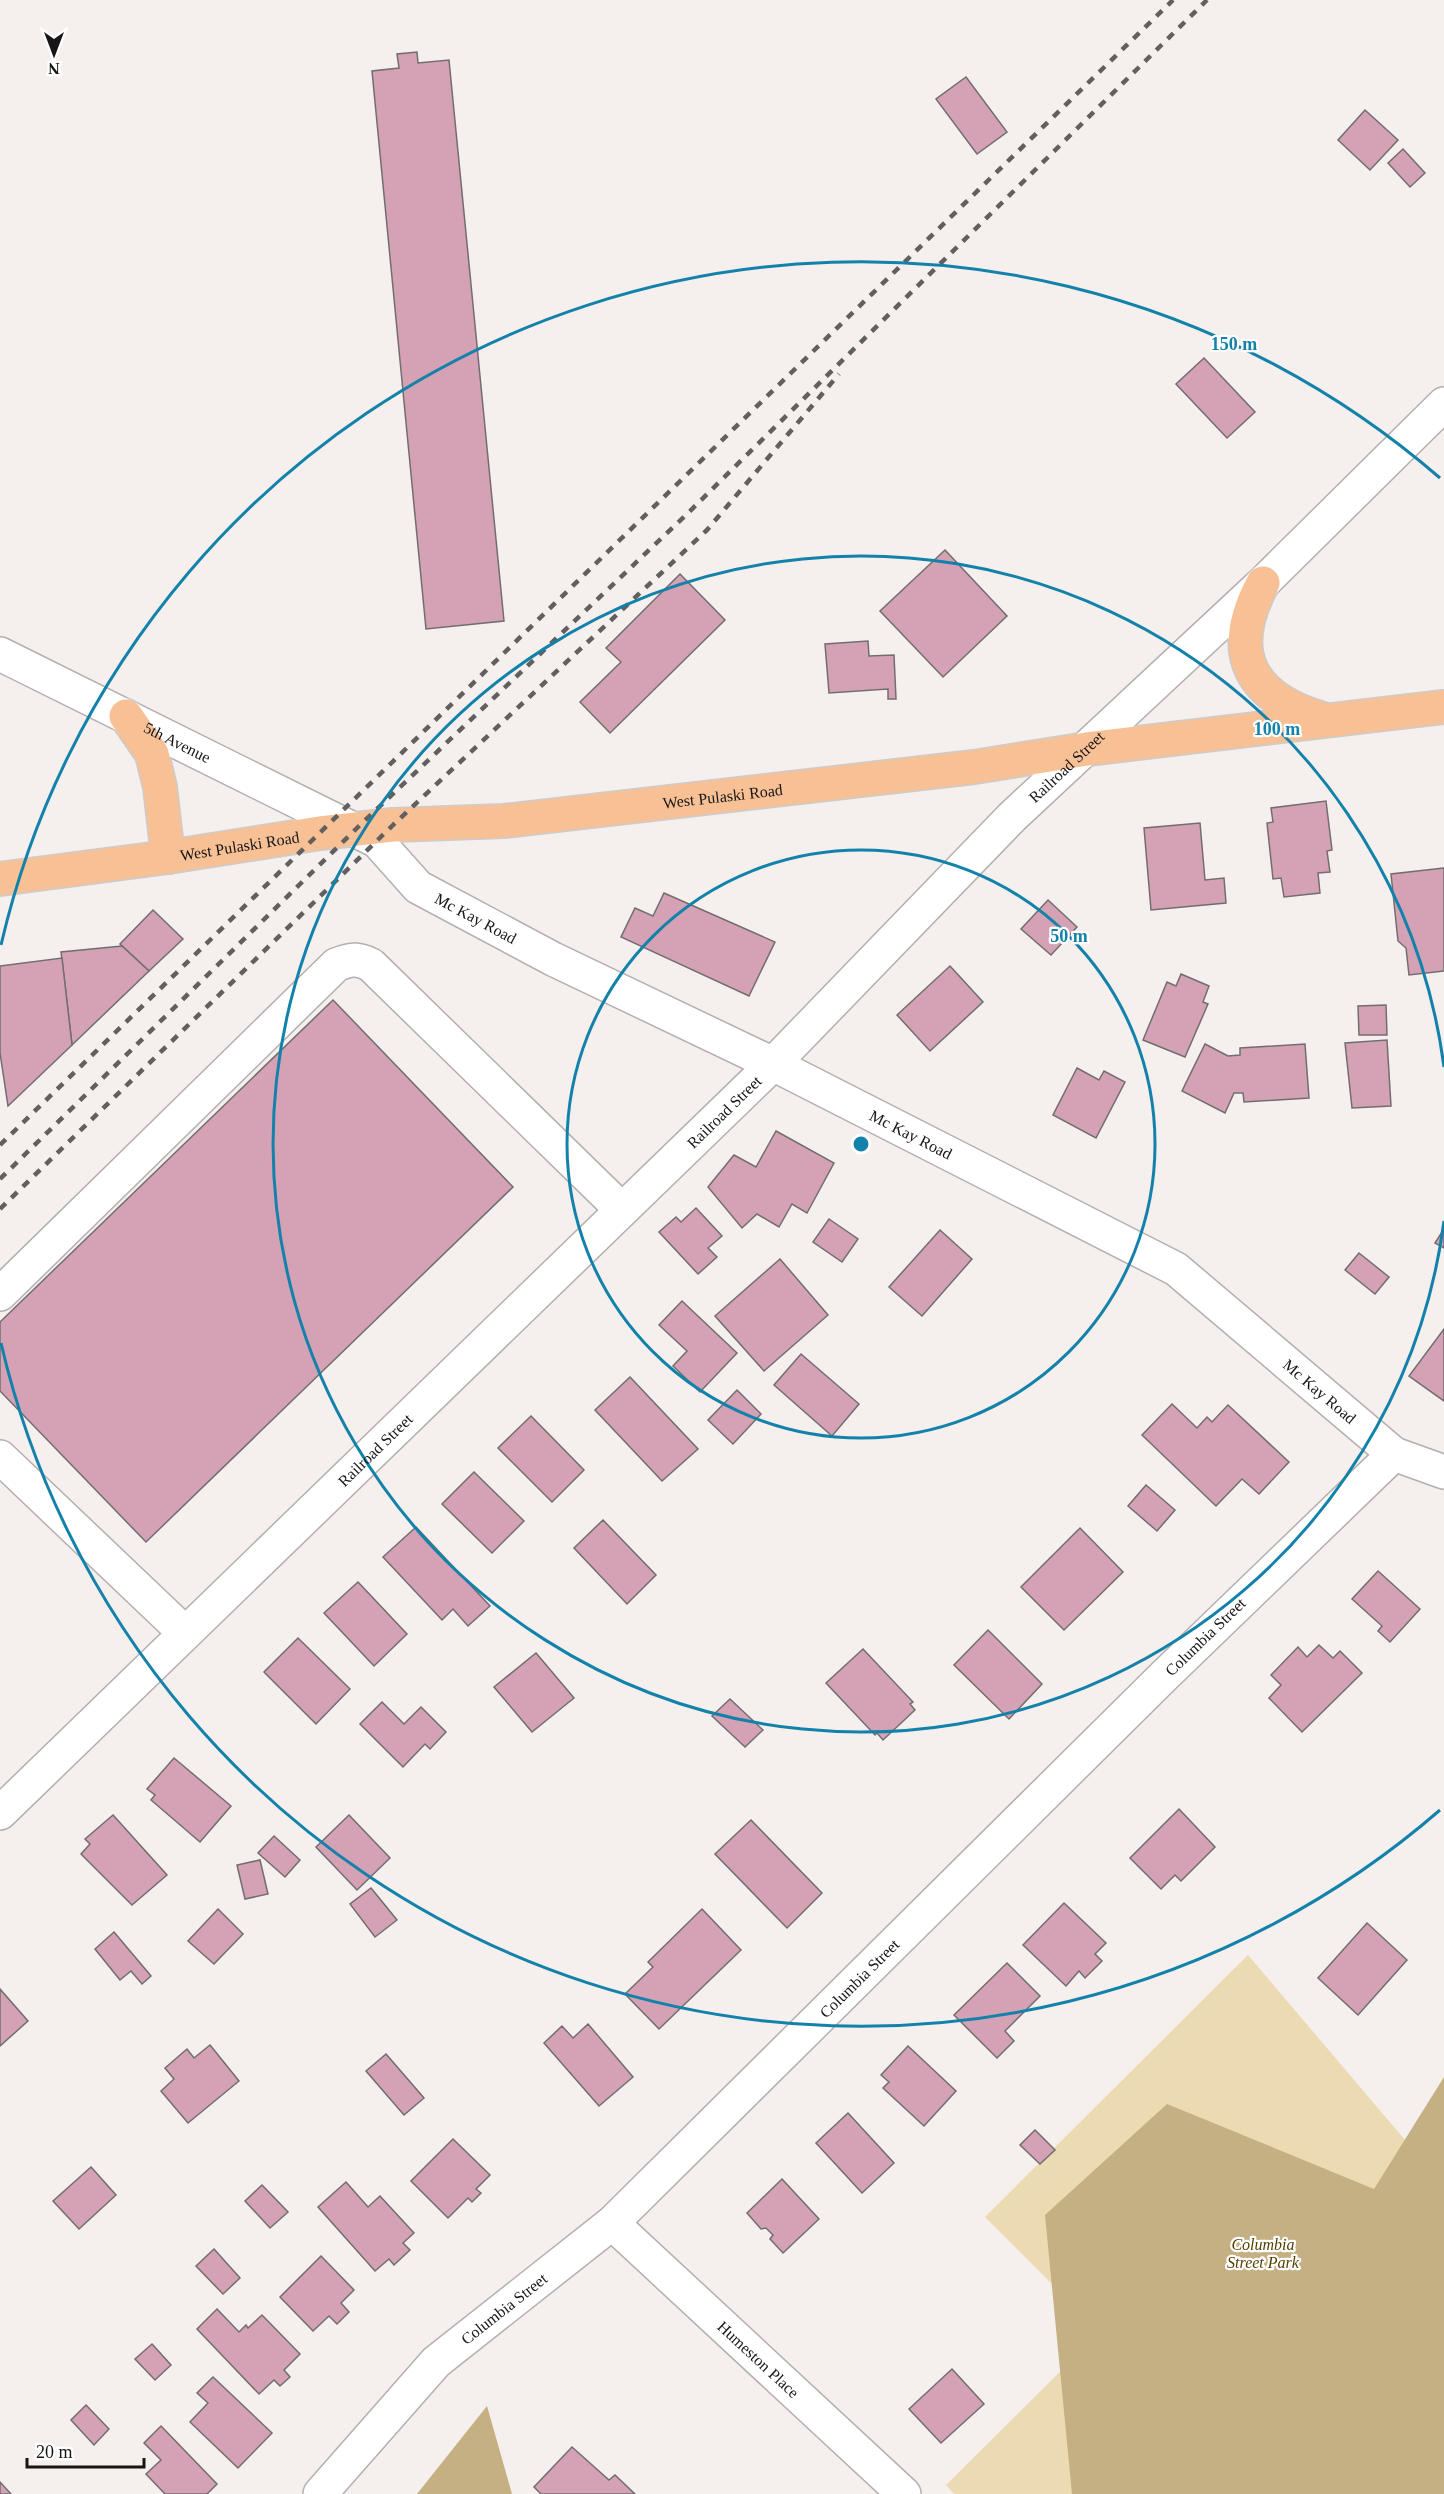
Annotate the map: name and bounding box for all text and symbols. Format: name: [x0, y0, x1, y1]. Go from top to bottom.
north arrow: [24, 24, 84, 84]
text: N: [48, 60, 60, 77]
text: 150 m: [1211, 334, 1257, 354]
street label: 5th Avenue: [141, 718, 213, 766]
text: 100 m: [1254, 719, 1300, 739]
street label: Railroad Street: [1025, 727, 1108, 806]
street label: West Pulaski Road: [662, 781, 784, 811]
street label: West Pulaski Road: [179, 828, 301, 863]
street label: Mc Kay Road: [432, 889, 519, 946]
text: 50 m: [1050, 926, 1088, 946]
street label: Railroad Street: [683, 1072, 765, 1151]
street label: Mc Kay Road: [867, 1106, 955, 1162]
centre of rings: [851, 1134, 871, 1154]
street label: Mc Kay Road: [1280, 1356, 1360, 1427]
street label: Railroad Street: [334, 1410, 416, 1489]
street label: Columbia Street: [1161, 1594, 1249, 1679]
street label: Columbia Street: [816, 1935, 903, 2021]
park label: Columbia Street Park: [1227, 2236, 1300, 2271]
street label: Columbia Street: [457, 2269, 550, 2348]
street label: Humeston Place: [715, 2317, 803, 2401]
scale bar: [27, 2431, 144, 2469]
text: 20 m: [36, 2442, 73, 2462]

